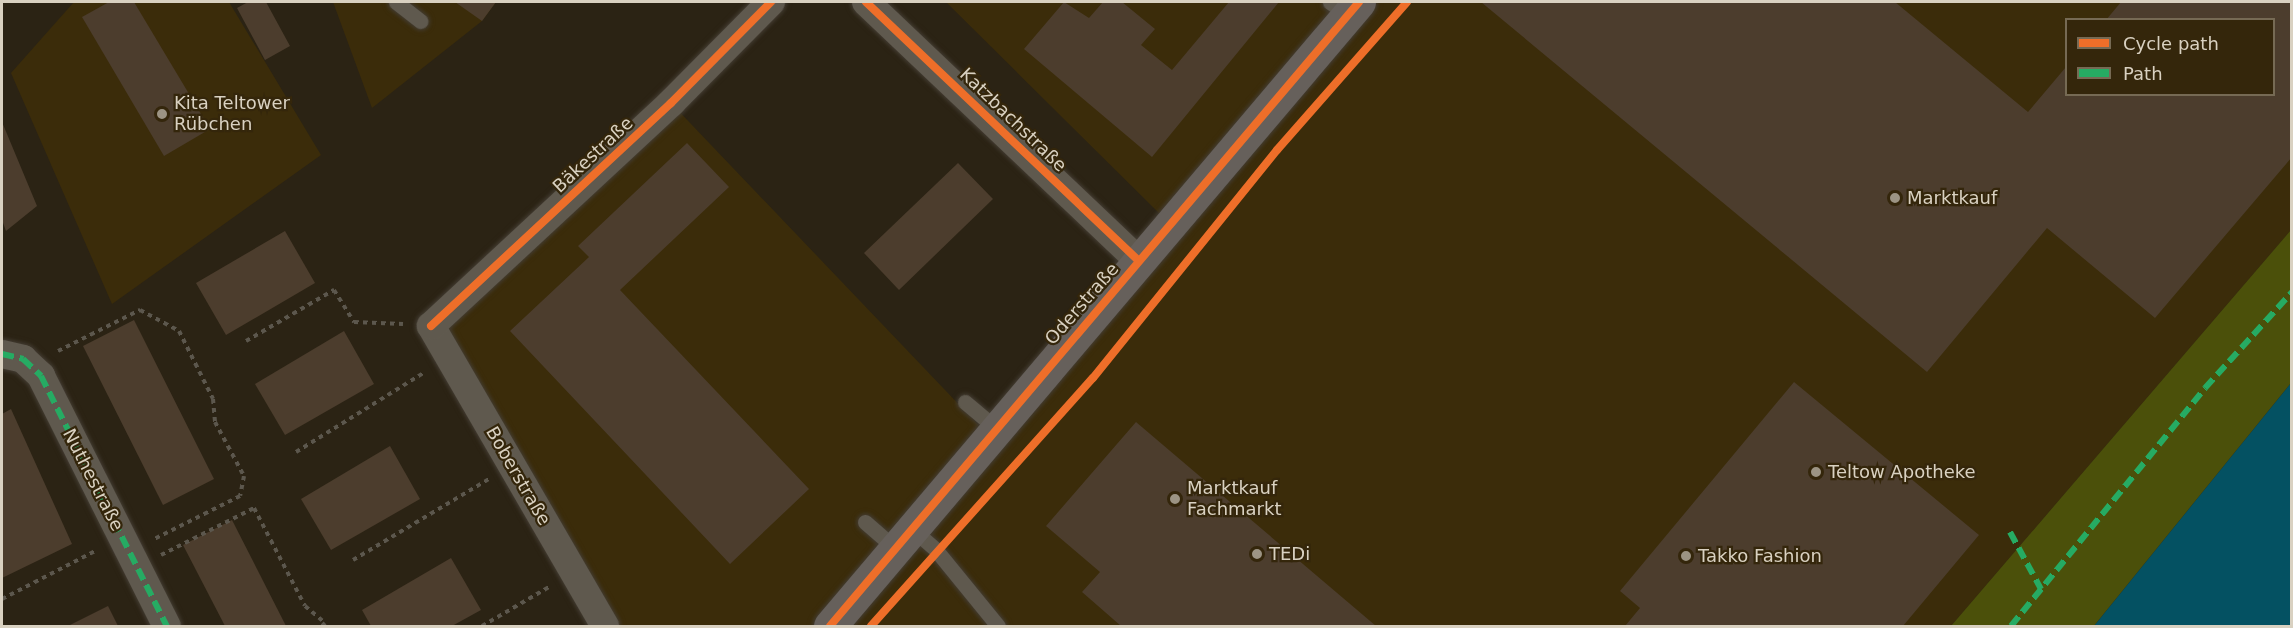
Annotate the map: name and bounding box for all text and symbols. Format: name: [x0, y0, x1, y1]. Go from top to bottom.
legend: [2065, 18, 2275, 96]
text: Cycle path: [2123, 33, 2219, 54]
text: Path: [2123, 63, 2163, 84]
street label: Katzbachstraße: [955, 64, 1071, 176]
place label: Kita Teltower Rübchen: [174, 93, 290, 136]
marker: Kita Teltower Rübchen: [155, 107, 169, 121]
street label: Bäkestraße: [549, 112, 637, 198]
place label: Marktkauf: [1907, 187, 1997, 209]
marker: Marktkauf: [1888, 191, 1902, 205]
street label: Oderstraße: [1041, 259, 1123, 349]
street label: Boberstraße: [481, 423, 555, 529]
street label: Nuthestraße: [58, 425, 128, 535]
place label: Teltow Apotheke: [1828, 461, 1976, 483]
marker: Teltow Apotheke: [1809, 465, 1823, 479]
place label: Marktkauf Fachmarkt: [1187, 478, 1281, 520]
marker: Marktkauf Fachmarkt: [1168, 492, 1182, 506]
place label: TEDi: [1269, 543, 1310, 565]
place label: Takko Fashion: [1698, 545, 1822, 567]
marker: TEDi: [1250, 547, 1264, 561]
marker: Takko Fashion: [1679, 549, 1693, 563]

